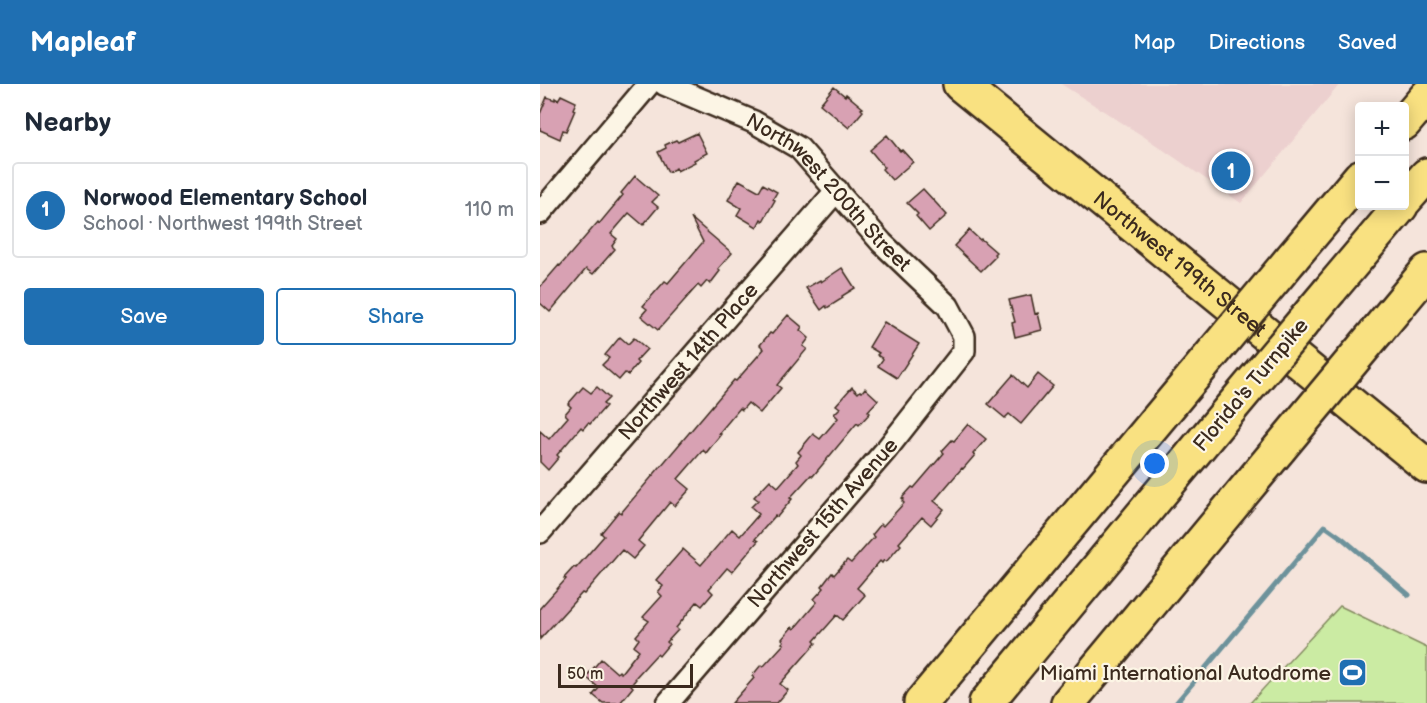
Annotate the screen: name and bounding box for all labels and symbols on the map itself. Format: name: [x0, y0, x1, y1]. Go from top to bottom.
street label: Northwest 200th Street: [742, 108, 917, 277]
pin: 1: [1212, 148, 1250, 194]
street label: Northwest 199th Street: [1088, 186, 1272, 342]
street label: Northwest 14th Place: [613, 278, 763, 445]
street label: Florida's Turnpike: [1188, 313, 1314, 457]
street label: Northwest 15th Avenue: [742, 433, 904, 613]
your location: [1140, 449, 1169, 478]
sports icon: Miami International Autodrome: [1336, 657, 1368, 689]
scale bar: [558, 661, 693, 688]
place label: Miami International Autodrome: [1040, 661, 1331, 686]

